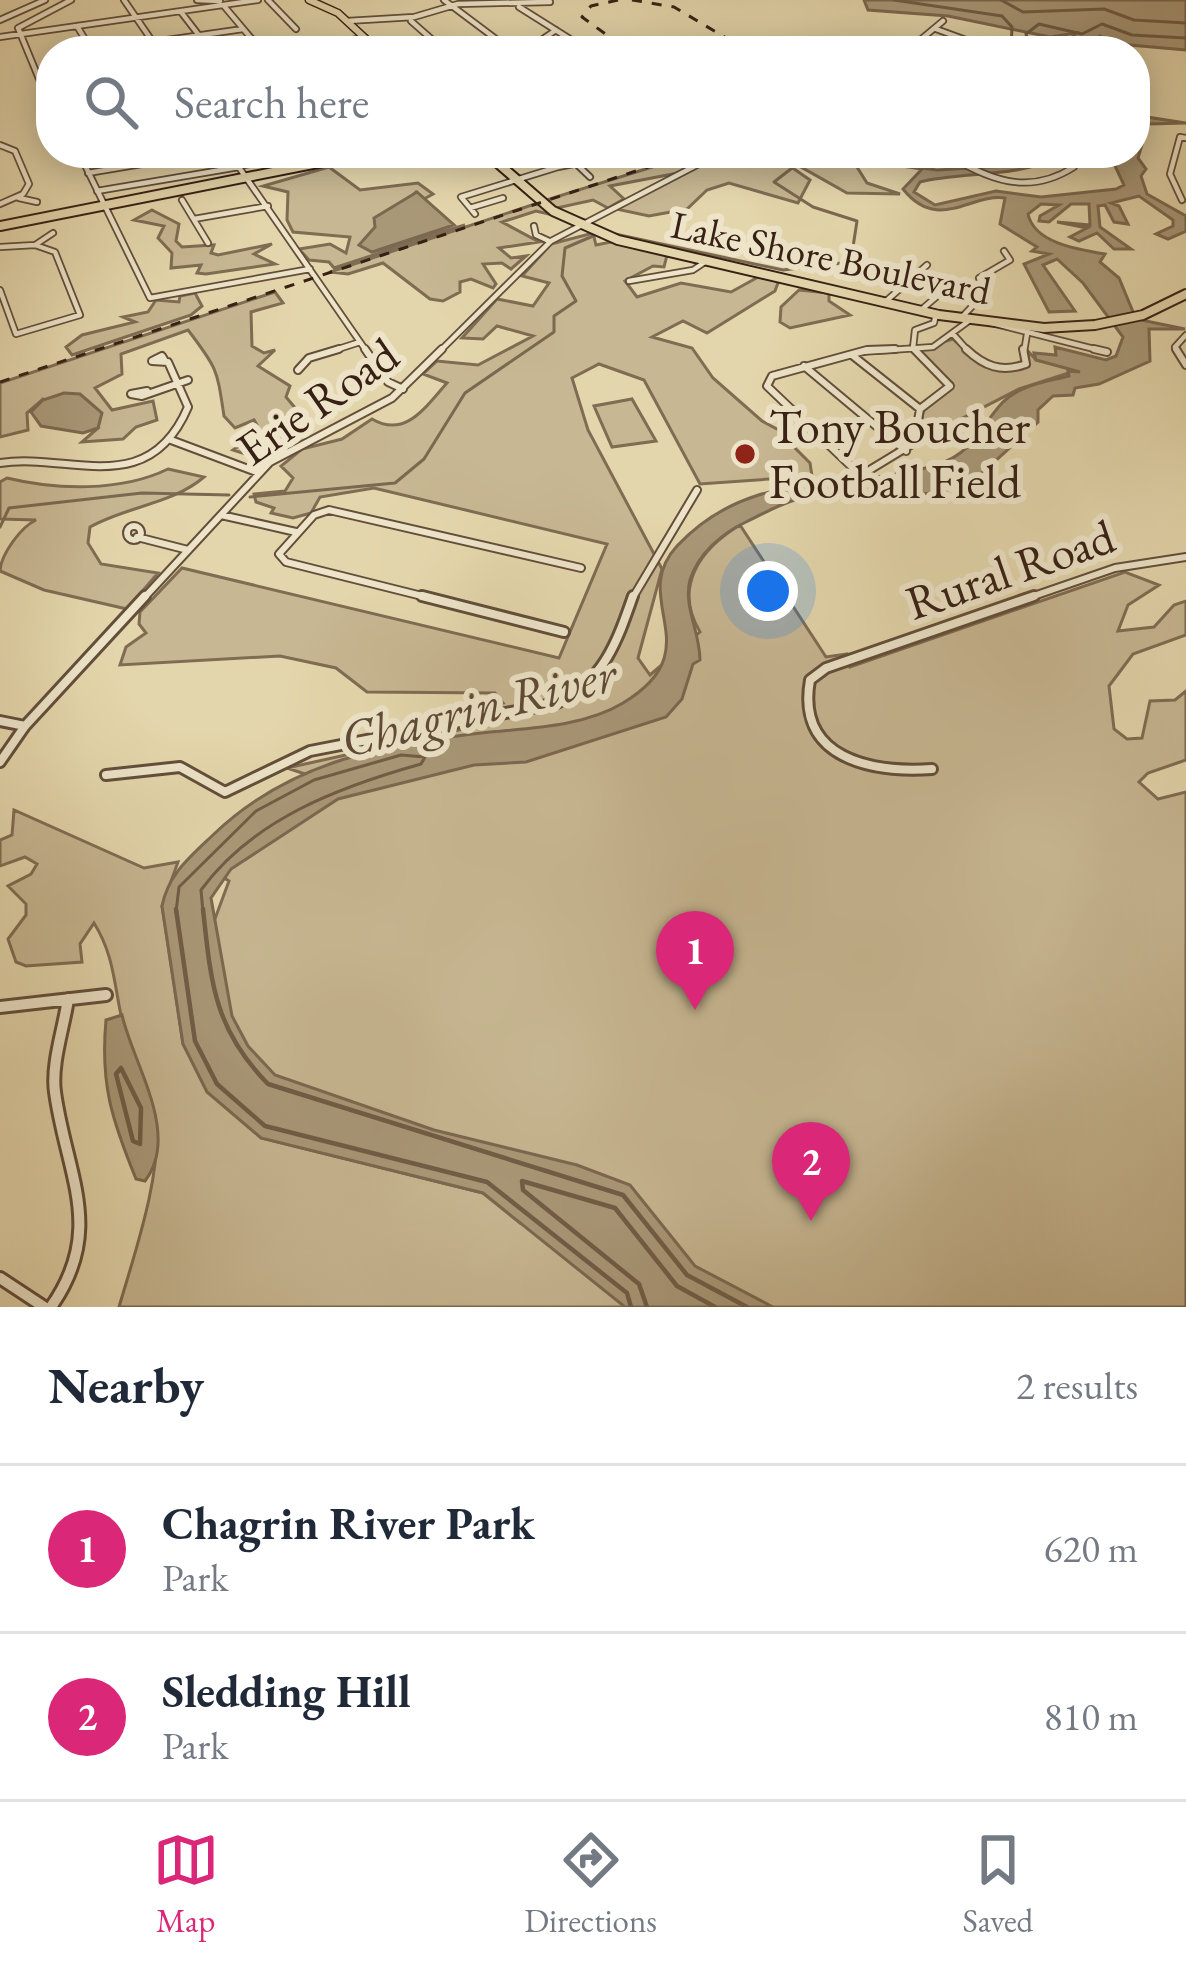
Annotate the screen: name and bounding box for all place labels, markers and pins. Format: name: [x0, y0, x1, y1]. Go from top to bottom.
place label: Tony Boucher Football Field: [769, 395, 1030, 512]
marker: Tony Boucher Football Field: [732, 441, 758, 467]
pin: 1: [656, 911, 734, 1010]
pin: 2: [772, 1122, 850, 1221]

